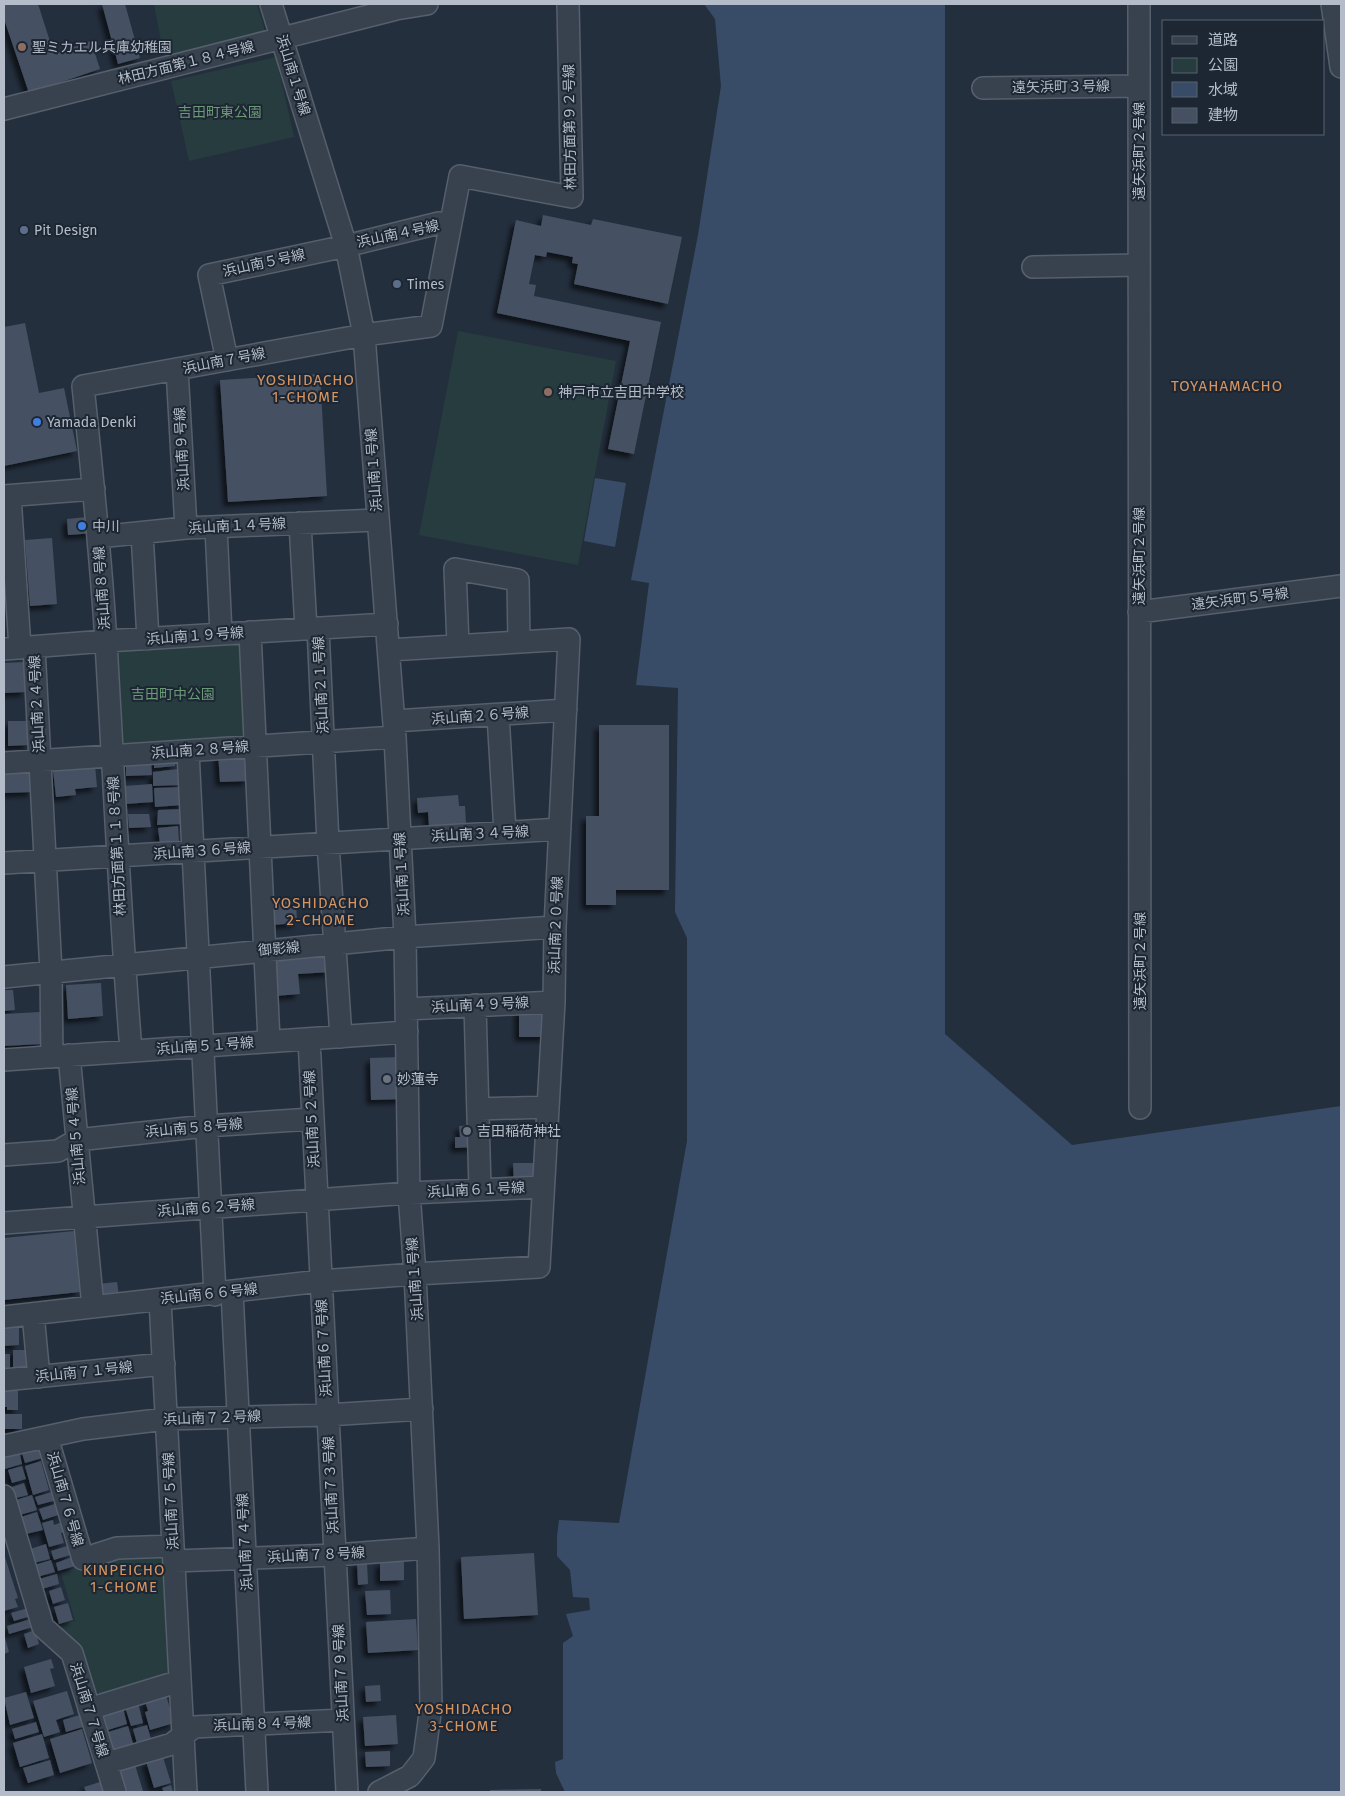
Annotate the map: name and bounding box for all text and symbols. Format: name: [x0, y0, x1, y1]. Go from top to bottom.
legend: [1162, 20, 1325, 135]
text: 道路: [1208, 31, 1238, 49]
street label: 浜山南１号線: [273, 32, 313, 118]
street label: 林田方面第１８４号線: [116, 38, 256, 88]
place label: 聖ミカエル兵庫幼稚園: [32, 39, 172, 56]
marker: 聖ミカエル兵庫幼稚園: [16, 41, 28, 53]
text: 公園: [1208, 56, 1238, 74]
street label: 林田方面第９２号線: [560, 64, 580, 190]
street label: 遠矢浜町３号線: [1012, 78, 1110, 96]
text: 水域: [1208, 81, 1238, 99]
street label: 遠矢浜町２号線: [1131, 102, 1148, 200]
park label: 吉田町東公園: [178, 104, 262, 121]
text: 建物: [1208, 106, 1238, 124]
street label: 浜山南４号線: [355, 217, 441, 251]
place label: Pit Design: [34, 222, 97, 239]
marker: Pit Design: [18, 224, 30, 236]
street label: 浜山南５号線: [221, 246, 307, 280]
place label: Times: [407, 276, 445, 293]
marker: Times: [391, 278, 403, 290]
street label: 浜山南７号線: [181, 345, 267, 377]
district label: YOSHIDACHO 1-CHOME: [257, 371, 355, 406]
district label: TOYAHAMACHO: [1171, 377, 1283, 395]
place label: 神戸市立吉田中学校: [558, 384, 684, 401]
marker: 神戸市立吉田中学校: [542, 386, 554, 398]
street label: 浜山南９号線: [171, 407, 193, 491]
place label: Yamada Denki: [47, 414, 137, 431]
marker: Yamada Denki: [31, 416, 43, 428]
street label: 浜山南１号線: [363, 428, 385, 512]
street label: 遠矢浜町２号線: [1131, 507, 1148, 605]
street label: 浜山南１４号線: [188, 515, 286, 537]
place label: 中川: [92, 518, 120, 535]
marker: 中川: [76, 520, 88, 532]
street label: 浜山南８号線: [91, 546, 113, 630]
street label: 遠矢浜町５号線: [1190, 585, 1290, 613]
street label: 浜山南１９号線: [146, 624, 244, 648]
street label: 浜山南２１号線: [310, 636, 332, 734]
street label: 浜山南２４号線: [26, 655, 48, 753]
park label: 吉田町中公園: [131, 686, 215, 703]
street label: 浜山南２６号線: [431, 704, 529, 728]
street label: 浜山南２８号線: [151, 738, 249, 762]
street label: 林田方面第１１８号線: [105, 776, 129, 916]
street label: 浜山南３４号線: [431, 823, 529, 845]
street label: 浜山南１号線: [391, 832, 413, 916]
street label: 浜山南３６号線: [153, 839, 251, 863]
street label: 浜山南２０号線: [546, 876, 566, 974]
district label: YOSHIDACHO 2-CHOME: [272, 894, 370, 929]
street label: 遠矢浜町２号線: [1132, 912, 1149, 1010]
street label: 御影線: [257, 939, 301, 959]
street label: 浜山南４９号線: [431, 994, 529, 1016]
street label: 浜山南５１号線: [156, 1034, 254, 1058]
street label: 浜山南５２号線: [301, 1070, 323, 1168]
place label: 妙蓮寺: [397, 1071, 439, 1088]
marker: 妙蓮寺: [381, 1073, 393, 1085]
street label: 浜山南５４号線: [63, 1086, 89, 1186]
street label: 浜山南５８号線: [144, 1115, 244, 1141]
place label: 吉田稲荷神社: [477, 1123, 561, 1140]
marker: 吉田稲荷神社: [461, 1125, 473, 1137]
street label: 浜山南６１号線: [427, 1179, 525, 1201]
street label: 浜山南６２号線: [157, 1196, 255, 1220]
street label: 浜山南１号線: [404, 1237, 426, 1321]
street label: 浜山南６６号線: [159, 1280, 259, 1308]
street label: 浜山南６７号線: [313, 1299, 335, 1397]
street label: 浜山南７１号線: [34, 1358, 134, 1386]
street label: 浜山南７２号線: [163, 1408, 261, 1428]
street label: 浜山南７３号線: [320, 1436, 342, 1534]
street label: 浜山南７６号線: [43, 1450, 87, 1548]
street label: 浜山南７５号線: [160, 1452, 182, 1550]
street label: 浜山南７４号線: [234, 1493, 256, 1591]
street label: 浜山南７８号線: [267, 1544, 365, 1566]
district label: KINPEICHO 1-CHOME: [83, 1561, 165, 1596]
street label: 浜山南７９号線: [330, 1624, 352, 1722]
street label: 浜山南７７号線: [67, 1661, 111, 1759]
district label: YOSHIDACHO 3-CHOME: [415, 1700, 513, 1735]
street label: 浜山南８４号線: [213, 1714, 311, 1734]

